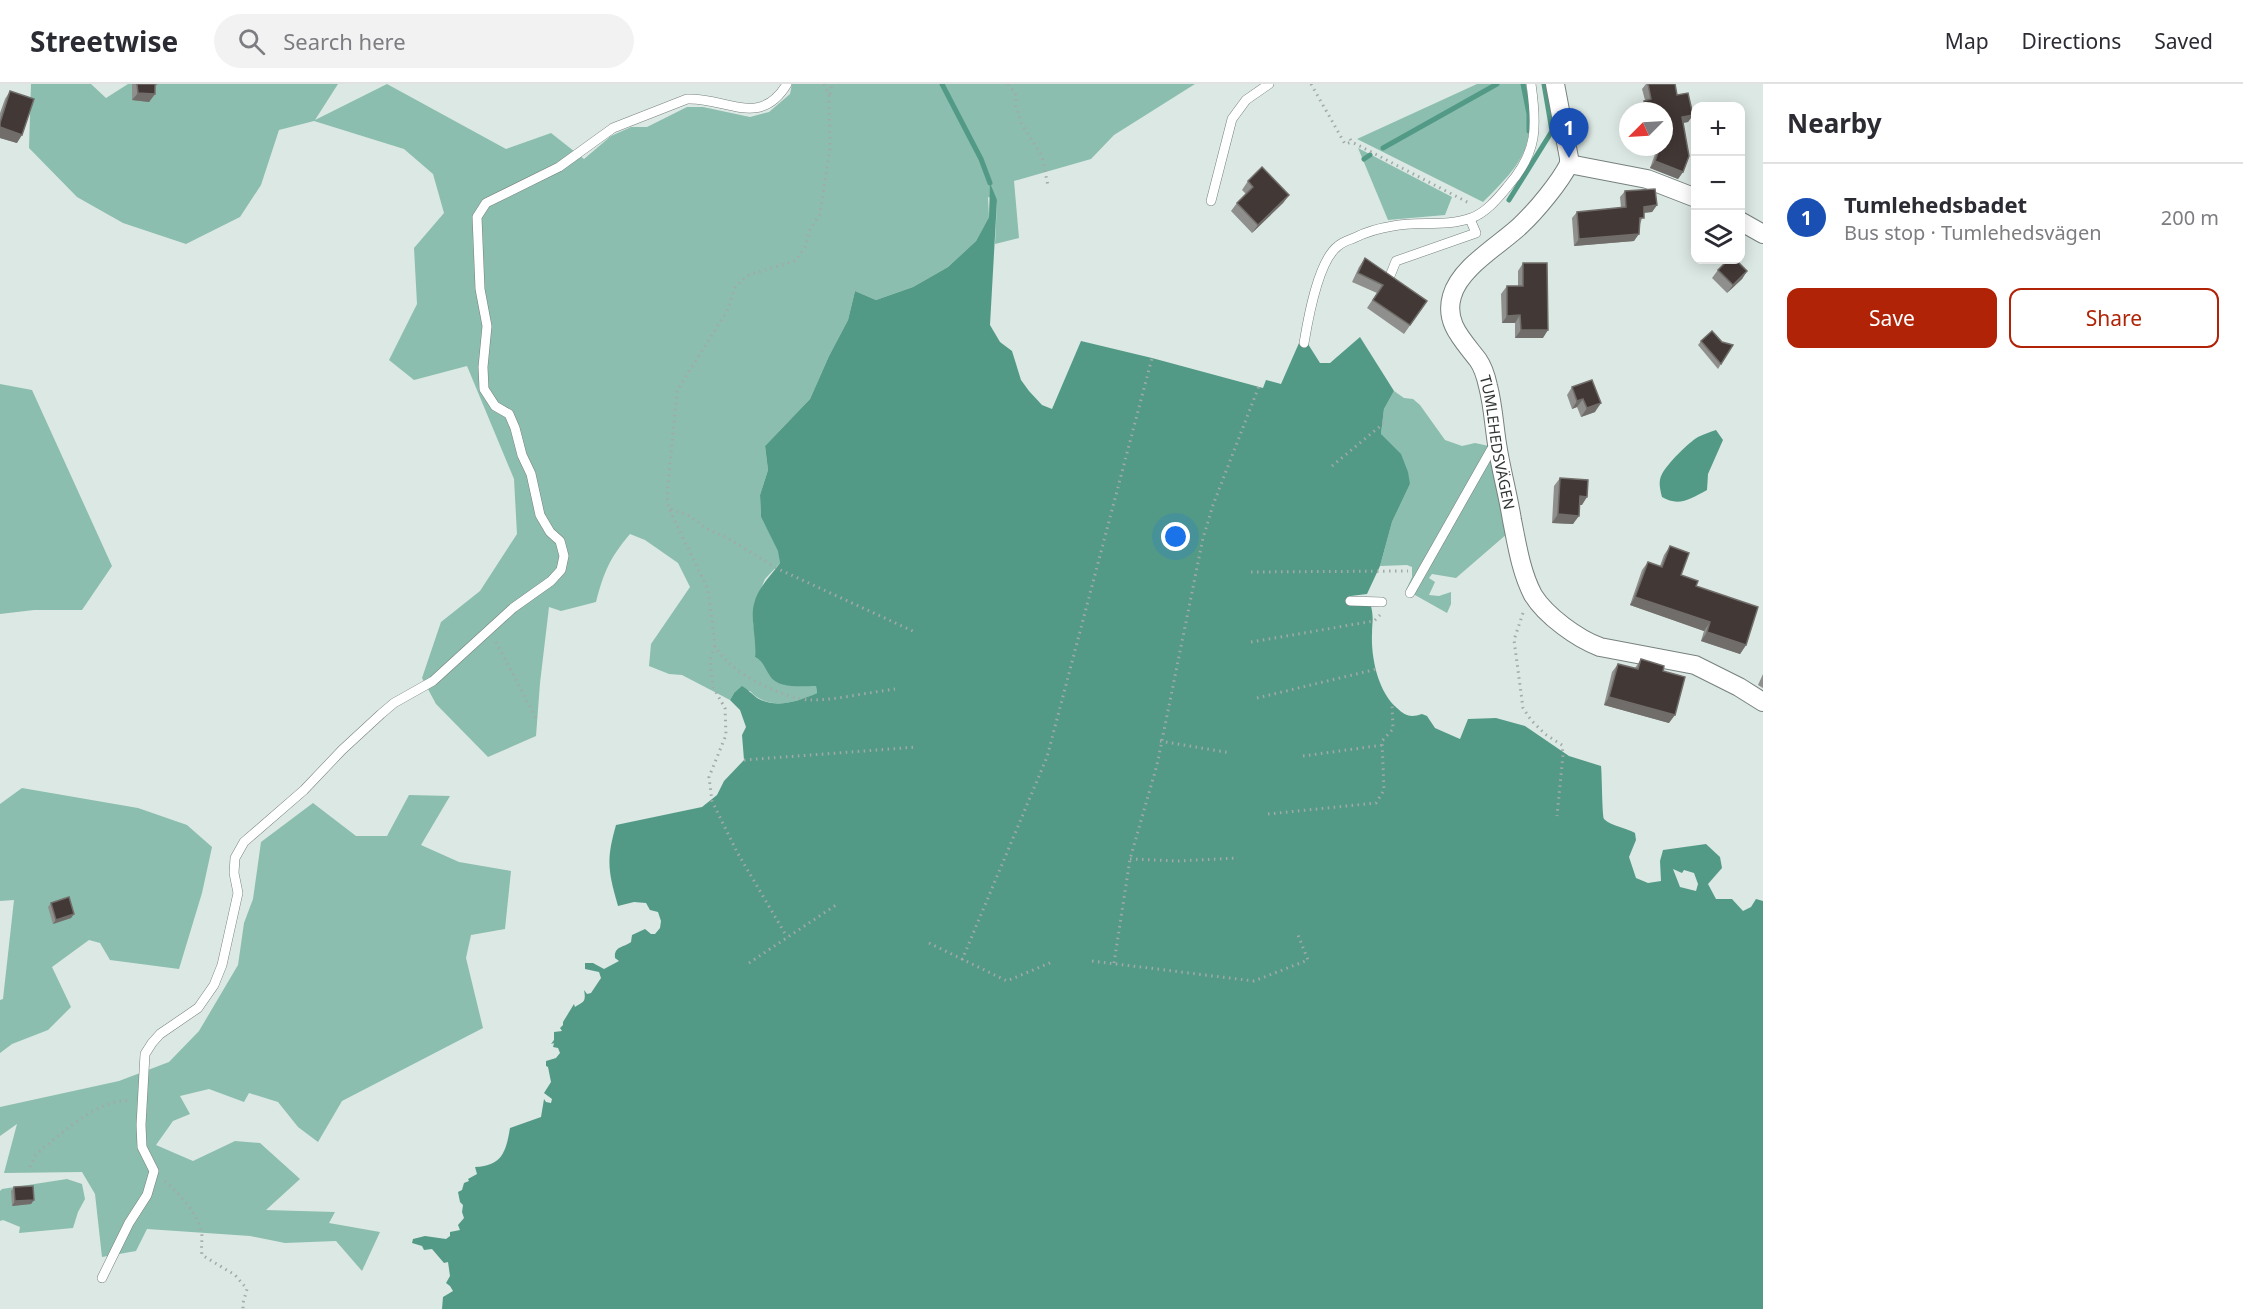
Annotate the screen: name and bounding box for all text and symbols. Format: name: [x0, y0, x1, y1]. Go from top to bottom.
search box: [214, 14, 634, 68]
text: Streetwise: [30, 22, 178, 60]
icon: search: [235, 25, 268, 58]
text: Search here: [283, 26, 406, 56]
text: Map: [1945, 27, 1989, 55]
text: Directions: [2022, 27, 2121, 55]
text: Saved: [2154, 27, 2213, 55]
north arrow: [1619, 102, 1673, 156]
map controls: [1691, 102, 1745, 264]
button: +: [1691, 102, 1745, 156]
text: Nearby: [1787, 105, 1882, 141]
pin: 1: [1550, 109, 1588, 158]
button: −: [1691, 156, 1745, 210]
text: Tumlehedsbadet: [1844, 189, 2027, 219]
text: 1: [1801, 204, 1812, 231]
text: 200 m: [2161, 204, 2219, 231]
button: layers: [1691, 210, 1745, 264]
text: Bus stop · Tumlehedsvägen: [1844, 219, 2102, 246]
button: Save: [1787, 288, 1997, 348]
button: Share: [2009, 288, 2219, 348]
street label: TUMLEHEDSVÄGEN: [1476, 373, 1520, 511]
your location: [1161, 522, 1190, 551]

